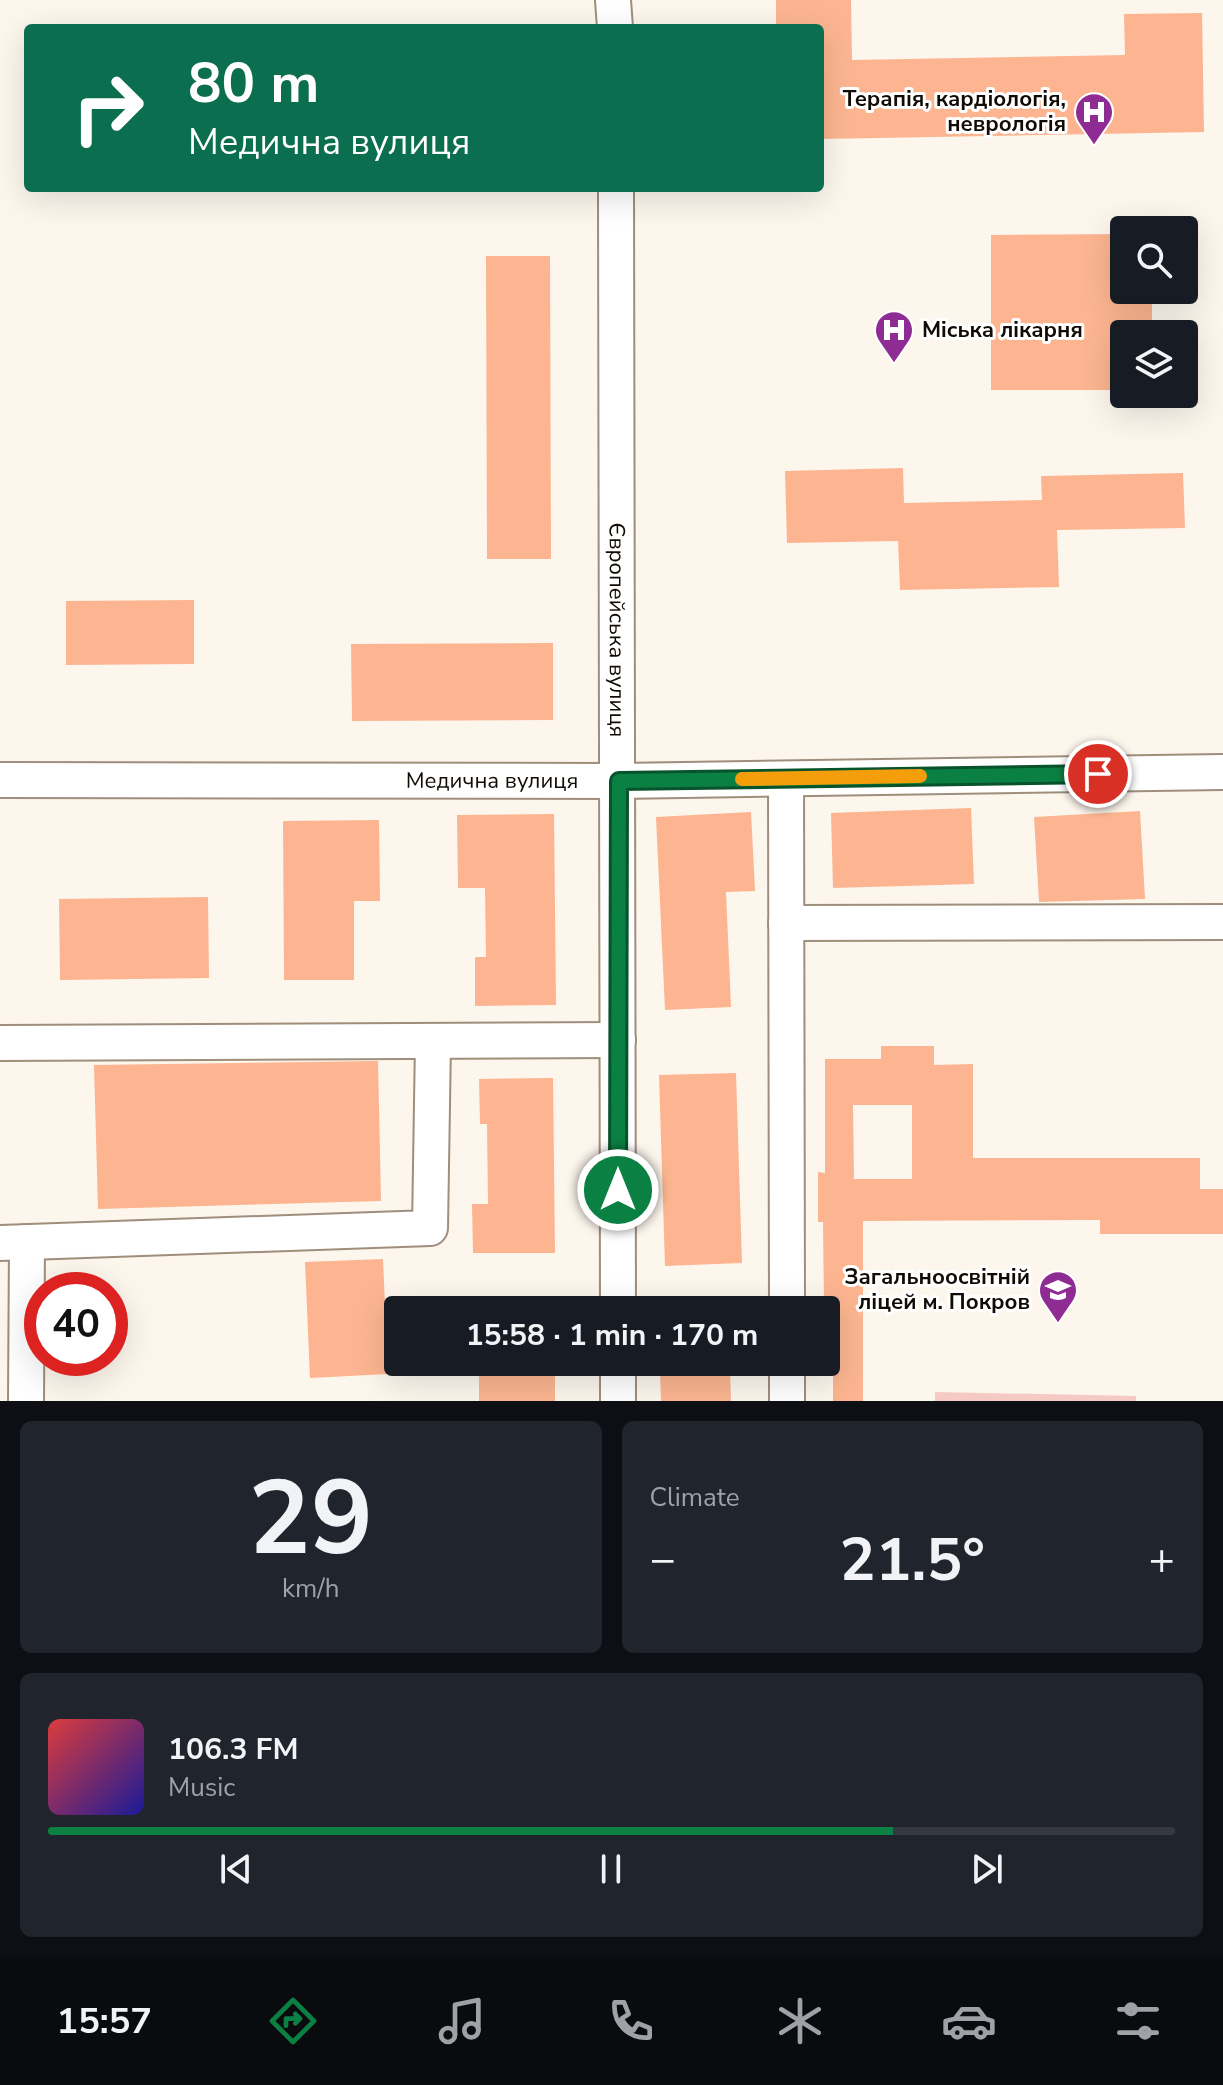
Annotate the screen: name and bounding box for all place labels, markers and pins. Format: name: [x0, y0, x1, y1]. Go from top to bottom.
place label: Терапія, кардіологія, неврологія: [843, 84, 1066, 139]
hospital icon: Терапія, кардіологія, неврологія: [1073, 91, 1115, 146]
hospital icon: Мiська лiкарня: [873, 309, 915, 364]
place label: Мiська лiкарня: [922, 315, 1083, 345]
pin: [1064, 740, 1132, 808]
place label: Загальноосвітній ліцей м. Покров: [845, 1262, 1030, 1317]
school or university icon: Загальноосвітній ліцей м. Покров: [1037, 1269, 1079, 1324]

